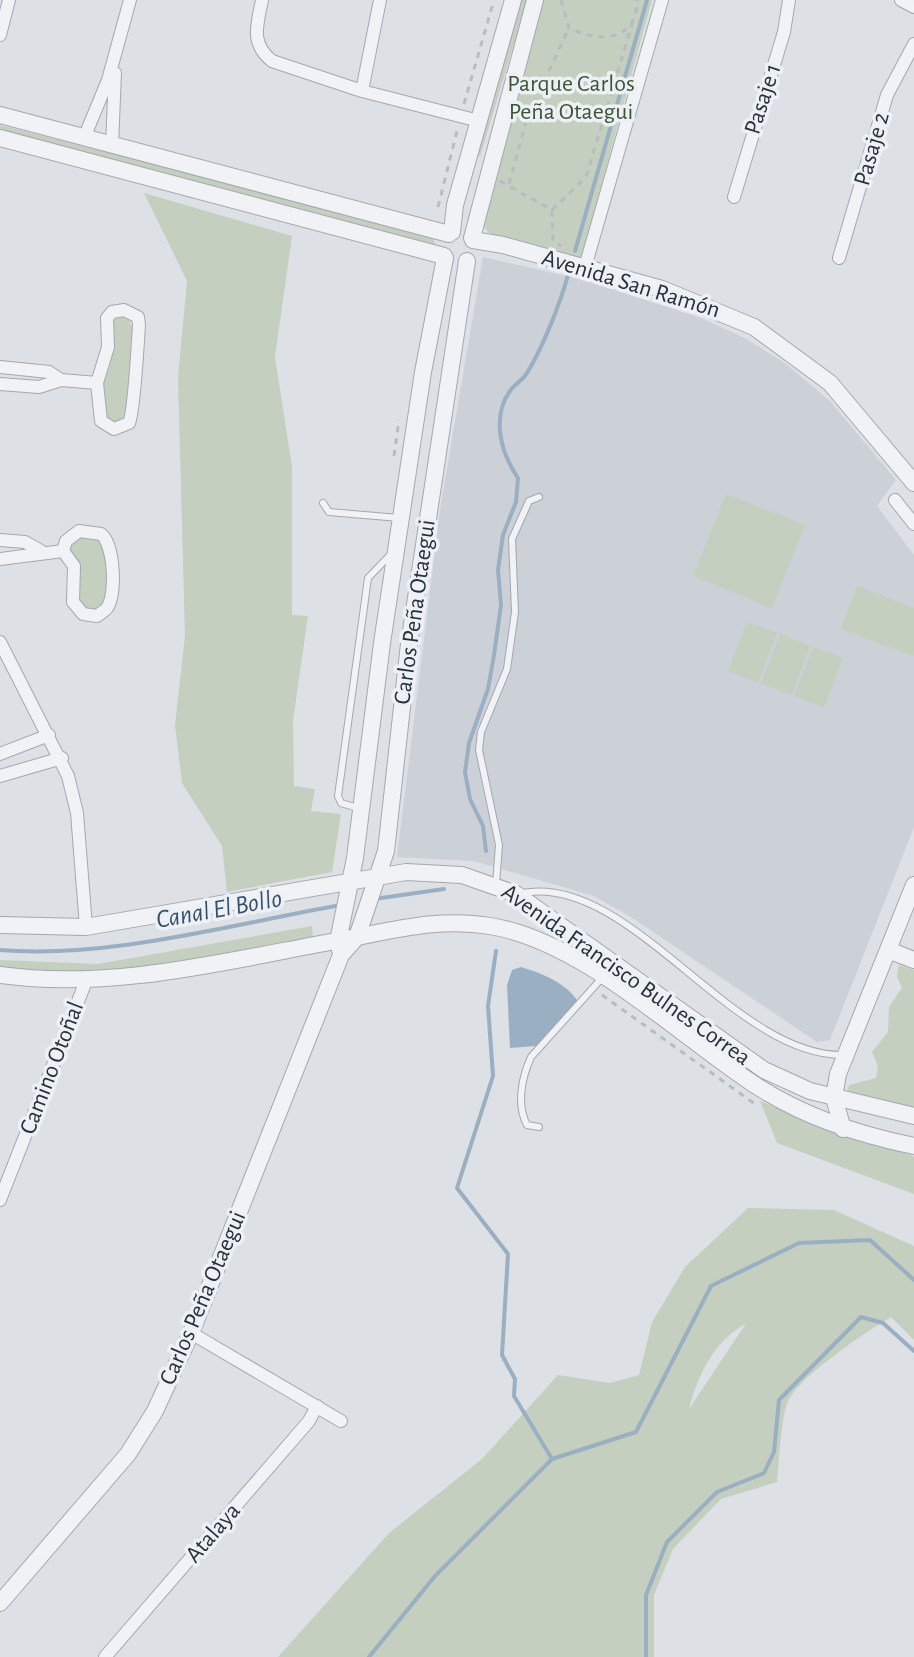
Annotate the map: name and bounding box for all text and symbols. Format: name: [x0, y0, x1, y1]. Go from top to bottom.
street label: Pasaje 1: [740, 61, 786, 137]
park label: Parque Carlos Peña Otaegui: [507, 72, 635, 124]
street label: Pasaje 2: [850, 109, 894, 188]
street label: Avenida San Ramón: [539, 246, 723, 322]
street label: Carlos Peña Otaegui: [390, 518, 440, 706]
street label: Avenida Francisco Bulnes Correa: [497, 880, 755, 1070]
water label: Canal El Bollo: [154, 885, 284, 933]
street label: Camino Otoñal: [16, 998, 88, 1138]
street label: Carlos Peña Otaegui: [156, 1208, 250, 1388]
street label: Atalaya: [181, 1499, 245, 1567]

